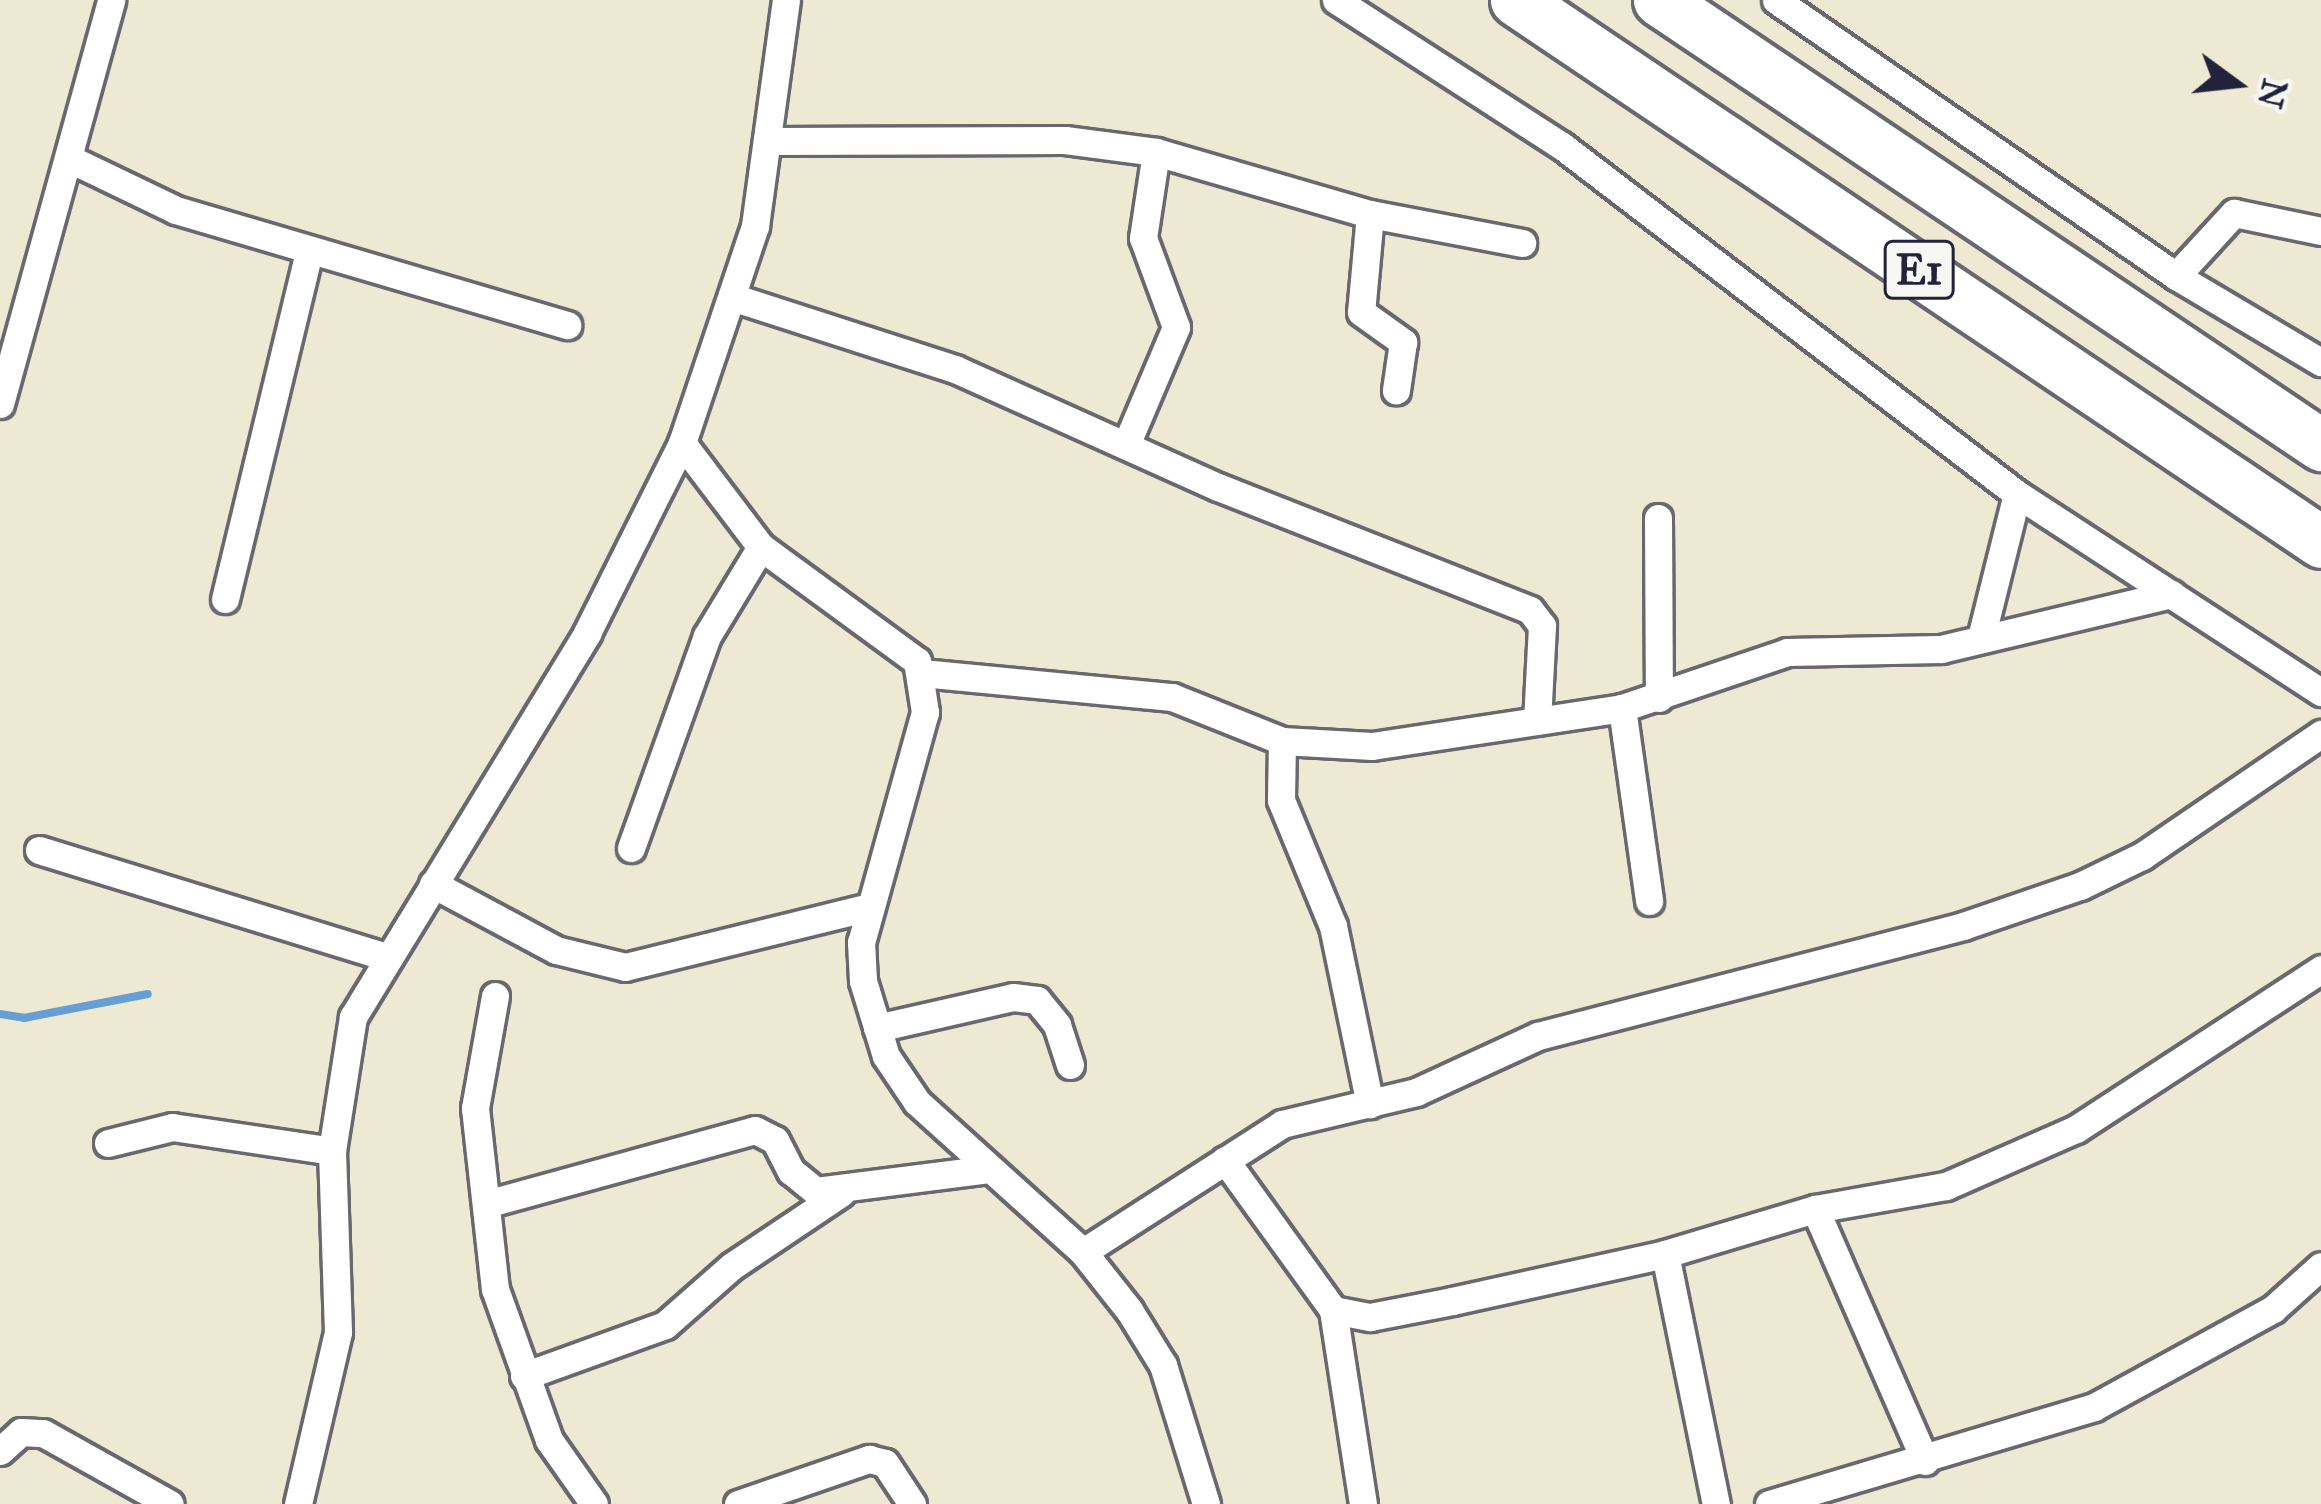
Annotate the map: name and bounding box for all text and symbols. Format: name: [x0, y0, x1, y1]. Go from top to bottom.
north arrow: [2177, 24, 2297, 144]
text: N: [2249, 75, 2295, 112]
road number: E1: [1883, 234, 1955, 306]

